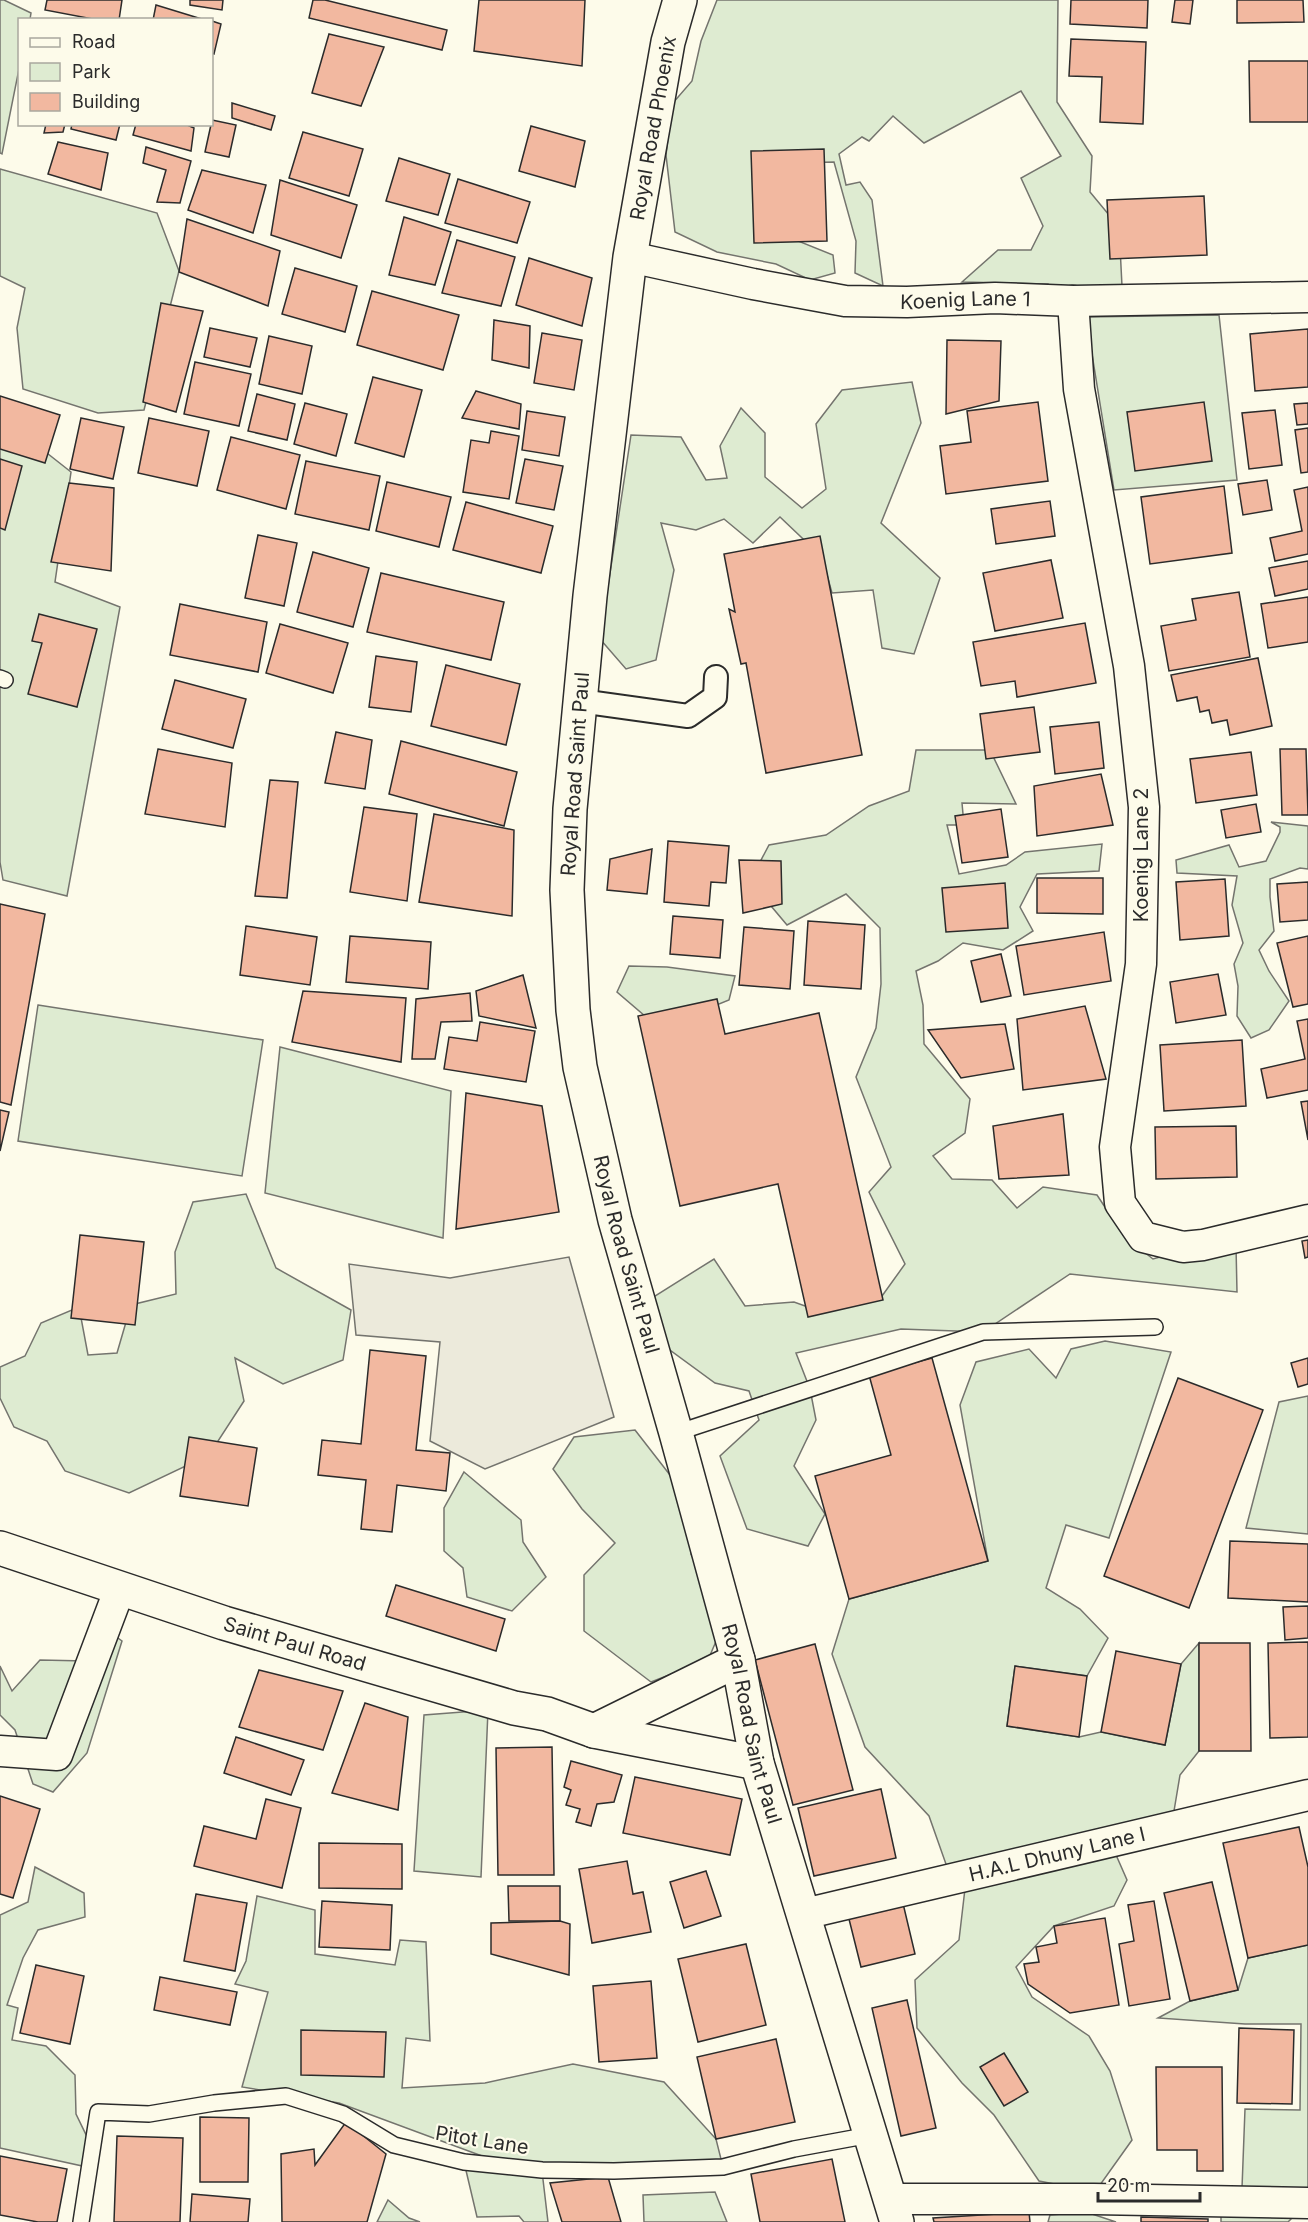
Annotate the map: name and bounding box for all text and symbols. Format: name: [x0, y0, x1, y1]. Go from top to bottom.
legend: [18, 18, 213, 126]
text: Road: [72, 31, 115, 52]
street label: Royal Road Phoenix: [625, 34, 681, 222]
text: Park: [72, 61, 111, 82]
text: Building: [72, 91, 140, 112]
street label: Koenig Lane 1: [900, 286, 1031, 314]
street label: Royal Road Saint Paul: [556, 671, 594, 877]
street label: Koenig Lane 2: [1129, 788, 1153, 922]
street label: Royal Road Saint Paul: [589, 1153, 665, 1356]
street label: Saint Paul Road: [221, 1611, 369, 1676]
street label: Royal Road Saint Paul: [717, 1621, 787, 1827]
street label: H.A.L Dhuny Lane I: [966, 1822, 1148, 1887]
street label: Pitot Lane: [434, 2121, 530, 2159]
scale bar: [1098, 2165, 1200, 2203]
text: 20 m: [1107, 2175, 1150, 2196]

